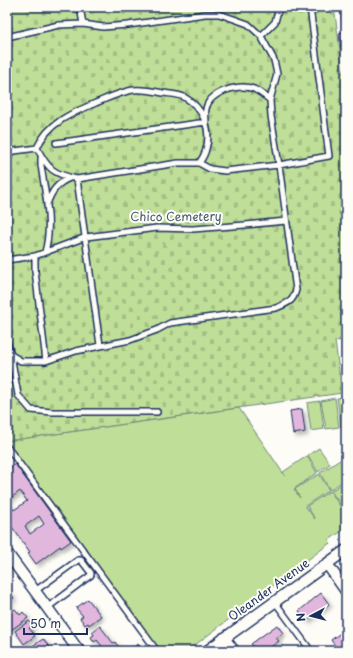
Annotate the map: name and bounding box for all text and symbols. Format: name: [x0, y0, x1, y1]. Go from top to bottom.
park label: Chico Cemetery: [130, 207, 222, 225]
street label: Oleander Avenue: [224, 553, 313, 625]
north arrow: [291, 596, 331, 636]
scale bar: [24, 610, 87, 636]
text: N: [292, 612, 310, 623]
text: 50 m: [30, 614, 61, 632]

